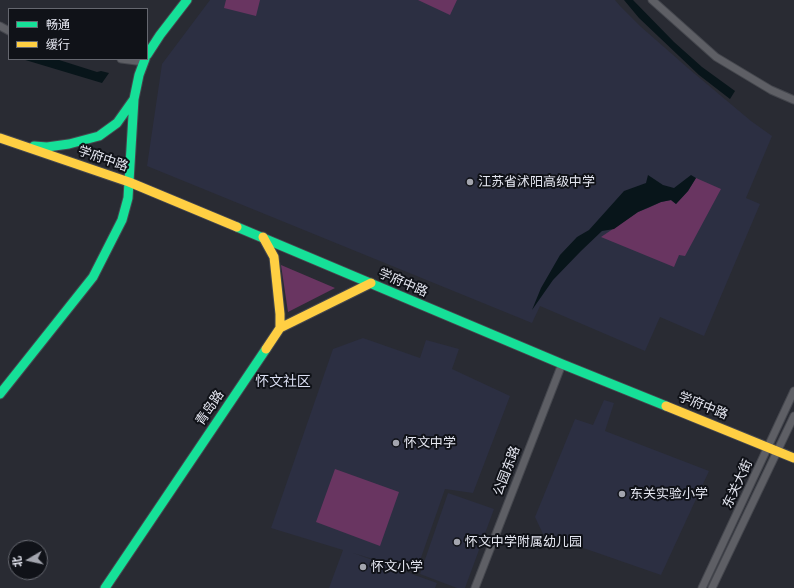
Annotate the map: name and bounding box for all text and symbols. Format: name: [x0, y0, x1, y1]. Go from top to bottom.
legend: [8, 8, 148, 60]
text: 畅通: [46, 16, 70, 33]
text: 缓行: [46, 36, 70, 53]
street label: 学府中路: [76, 143, 130, 175]
place label: 江苏省沭阳高级中学: [478, 174, 595, 190]
marker: 江苏省沭阳高级中学: [465, 177, 475, 187]
street label: 学府中路: [376, 266, 430, 300]
district label: 怀文社区: [255, 374, 311, 390]
street label: 青岛路: [193, 387, 227, 429]
street label: 学府中路: [676, 389, 730, 423]
place label: 怀文中学: [404, 435, 456, 451]
marker: 怀文中学: [391, 438, 401, 448]
street label: 公园东路: [490, 444, 524, 498]
street label: 东关大街: [720, 457, 756, 511]
place label: 东关实验小学: [630, 486, 708, 502]
marker: 东关实验小学: [617, 489, 627, 499]
place label: 怀文中学附属幼儿园: [465, 534, 582, 550]
marker: 怀文中学附属幼儿园: [452, 537, 462, 547]
north arrow: [8, 540, 48, 580]
text: 北: [8, 555, 25, 568]
place label: 怀文小学: [371, 559, 423, 575]
marker: 怀文小学: [358, 562, 368, 572]

